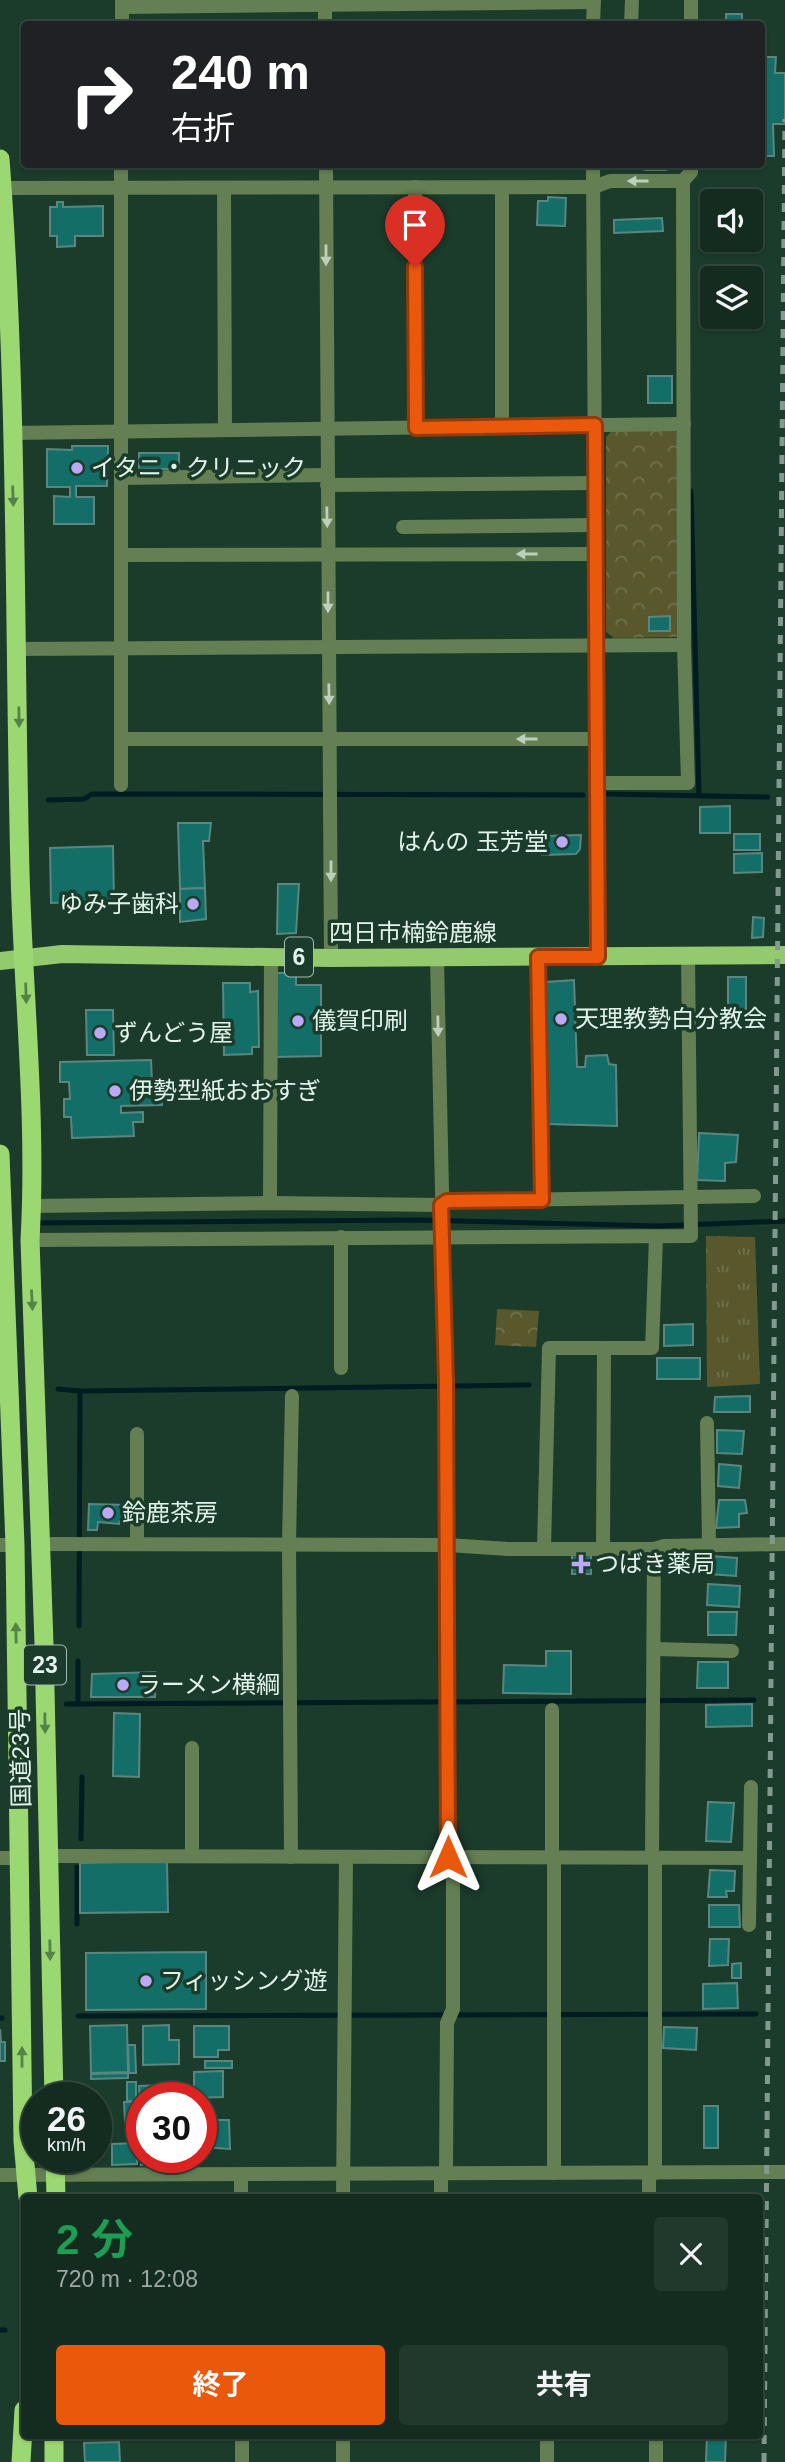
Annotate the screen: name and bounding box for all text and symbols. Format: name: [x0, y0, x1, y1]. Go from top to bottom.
text: 240 m: [171, 45, 310, 99]
icon: right: [56, 49, 147, 140]
text: 右折: [171, 110, 235, 146]
one-way arrow: [627, 175, 649, 187]
map controls: [700, 189, 763, 329]
button: sound: [700, 189, 763, 252]
pin: [385, 195, 445, 267]
icon: arrive: [396, 206, 434, 244]
one-way arrow: [320, 244, 332, 266]
button: layers: [700, 266, 763, 329]
place label: イタニ・クリニック: [91, 454, 306, 481]
marker: イタニ・クリニック: [69, 460, 85, 476]
one-way arrow: [7, 486, 19, 508]
one-way arrow: [322, 506, 333, 528]
one-way arrow: [516, 548, 538, 560]
one-way arrow: [322, 591, 334, 613]
one-way arrow: [323, 684, 335, 706]
one-way arrow: [13, 706, 24, 728]
one-way arrow: [516, 733, 538, 745]
place label: はんの 玉芳堂: [397, 828, 548, 855]
marker: はんの 玉芳堂: [554, 834, 570, 850]
one-way arrow: [325, 860, 337, 882]
place label: ゆみ子歯科: [59, 890, 179, 917]
marker: ゆみ子歯科: [185, 896, 201, 912]
street label: 四日市楠鈴鹿線: [329, 919, 497, 946]
road number: 6: [285, 938, 313, 976]
one-way arrow: [20, 983, 31, 1005]
place label: 天理教勢白分教会: [575, 1005, 767, 1032]
place label: 儀賀印刷: [312, 1007, 408, 1034]
marker: 天理教勢白分教会: [553, 1011, 569, 1027]
marker: 儀賀印刷: [290, 1013, 306, 1029]
one-way arrow: [432, 1015, 444, 1037]
place label: ずんどう屋: [114, 1019, 233, 1046]
marker: ずんどう屋: [92, 1025, 108, 1041]
place label: 伊勢型紙おおすぎ: [129, 1077, 321, 1104]
marker: 伊勢型紙おおすぎ: [107, 1083, 123, 1099]
one-way arrow: [27, 1289, 38, 1311]
place label: 鈴鹿茶房: [122, 1499, 218, 1526]
marker: 鈴鹿茶房: [100, 1505, 116, 1521]
place label: つばき薬局: [595, 1550, 715, 1577]
marker: つばき薬局: [573, 1556, 589, 1572]
one-way arrow: [11, 1622, 22, 1644]
road number: 23: [24, 1646, 66, 1684]
place label: ラーメン横綱: [137, 1671, 280, 1698]
marker: ラーメン横綱: [115, 1677, 131, 1693]
street label: 国道23号: [6, 1708, 35, 1808]
one-way arrow: [39, 1712, 51, 1734]
position arrow: [411, 1820, 485, 1894]
one-way arrow: [44, 1940, 56, 1962]
place label: フィッシング遊: [160, 1967, 328, 1994]
marker: フィッシング遊: [138, 1973, 154, 1989]
one-way arrow: [17, 2045, 28, 2067]
speed limit sign: 30: [126, 2082, 217, 2173]
text: 26: [47, 2099, 86, 2138]
text: km/h: [47, 2135, 86, 2155]
text: 2 分: [56, 2216, 133, 2263]
button: close: [654, 2217, 728, 2291]
text: 720 m · 12:08: [56, 2266, 198, 2292]
button: 終了: [56, 2345, 385, 2425]
button: 共有: [399, 2345, 728, 2425]

